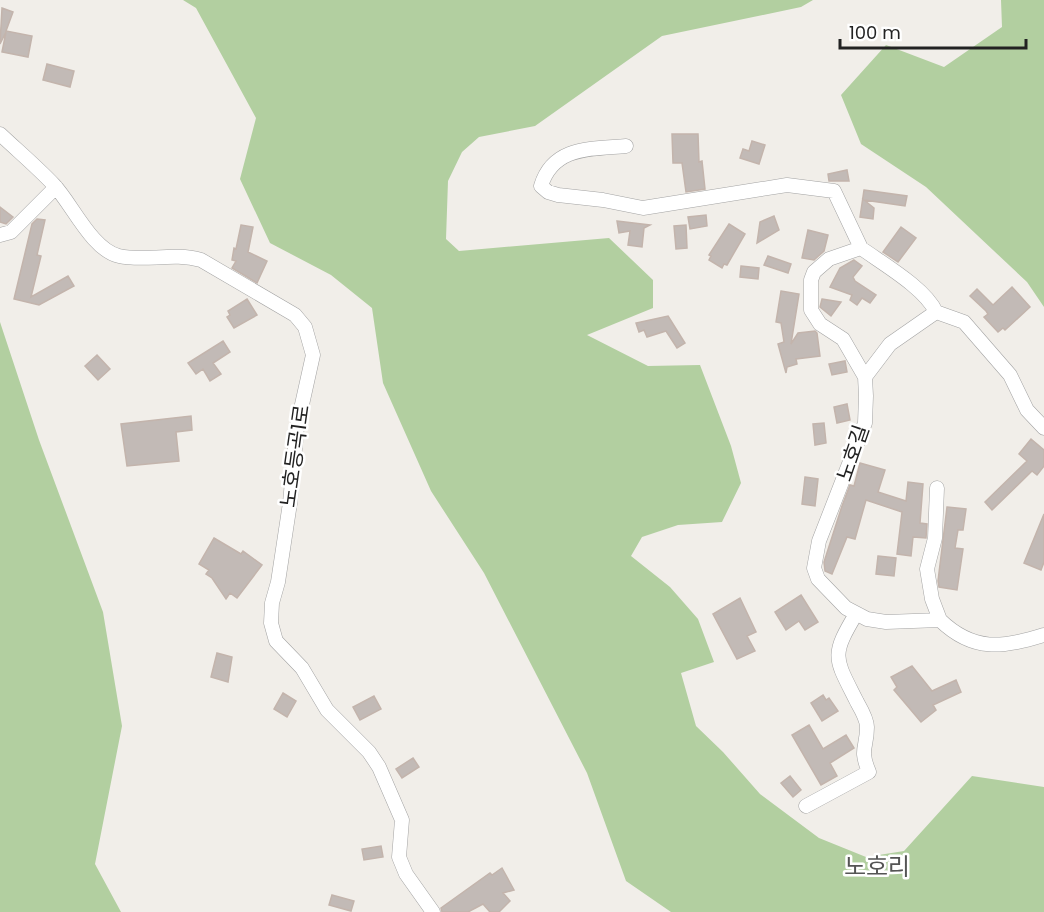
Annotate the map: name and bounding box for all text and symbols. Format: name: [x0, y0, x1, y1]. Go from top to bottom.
scale bar: [840, 12, 1026, 50]
text: 100 m: [849, 20, 901, 45]
street label: 노호등곡1로: [273, 403, 316, 509]
street label: 노호길: [829, 421, 876, 485]
district label: 노호리: [844, 850, 910, 883]

